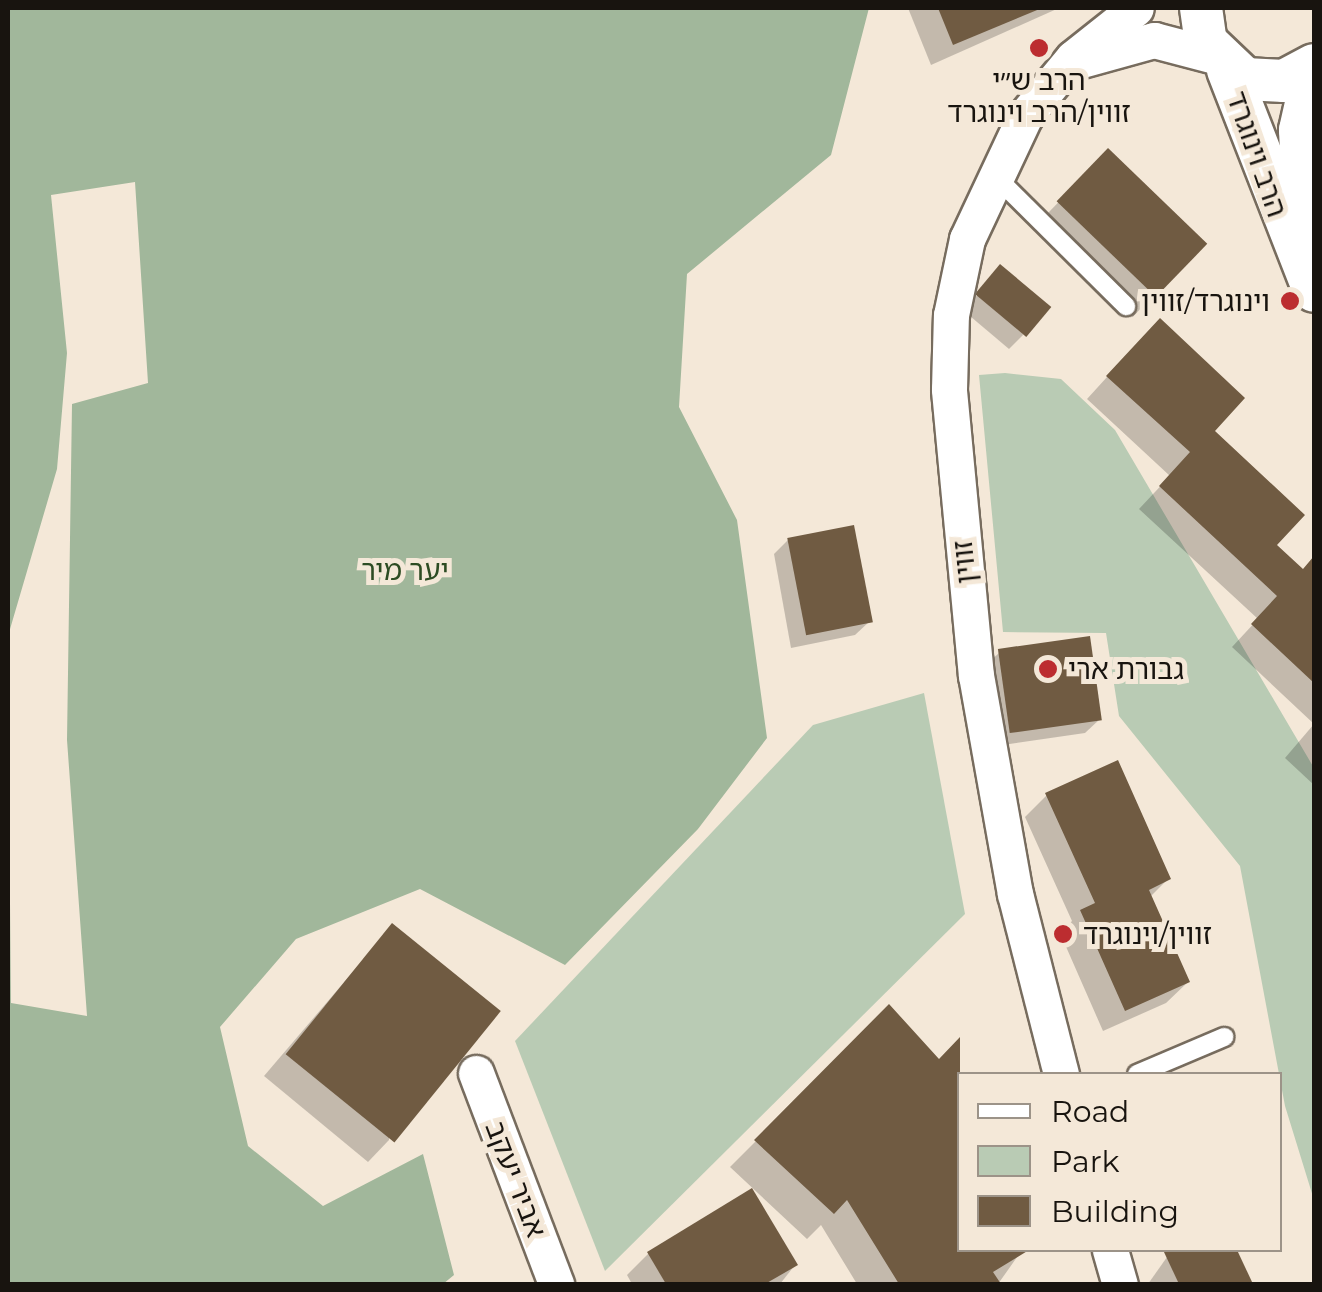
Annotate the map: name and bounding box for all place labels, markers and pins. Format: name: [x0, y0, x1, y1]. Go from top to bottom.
marker: הרב ש״י זווין/הרב וינוגרד: [1028, 37, 1050, 59]
place label: הרב ש״י זווין/הרב וינוגרד: [947, 63, 1131, 129]
place label: וינוגרד/זווין: [1141, 284, 1270, 318]
marker: וינוגרד/זווין: [1279, 290, 1301, 312]
place label: גבורת ארי: [1068, 652, 1184, 686]
marker: גבורת ארי: [1037, 658, 1059, 680]
place label: זווין/וינוגרד: [1083, 917, 1212, 951]
marker: זווין/וינוגרד: [1052, 923, 1074, 945]

